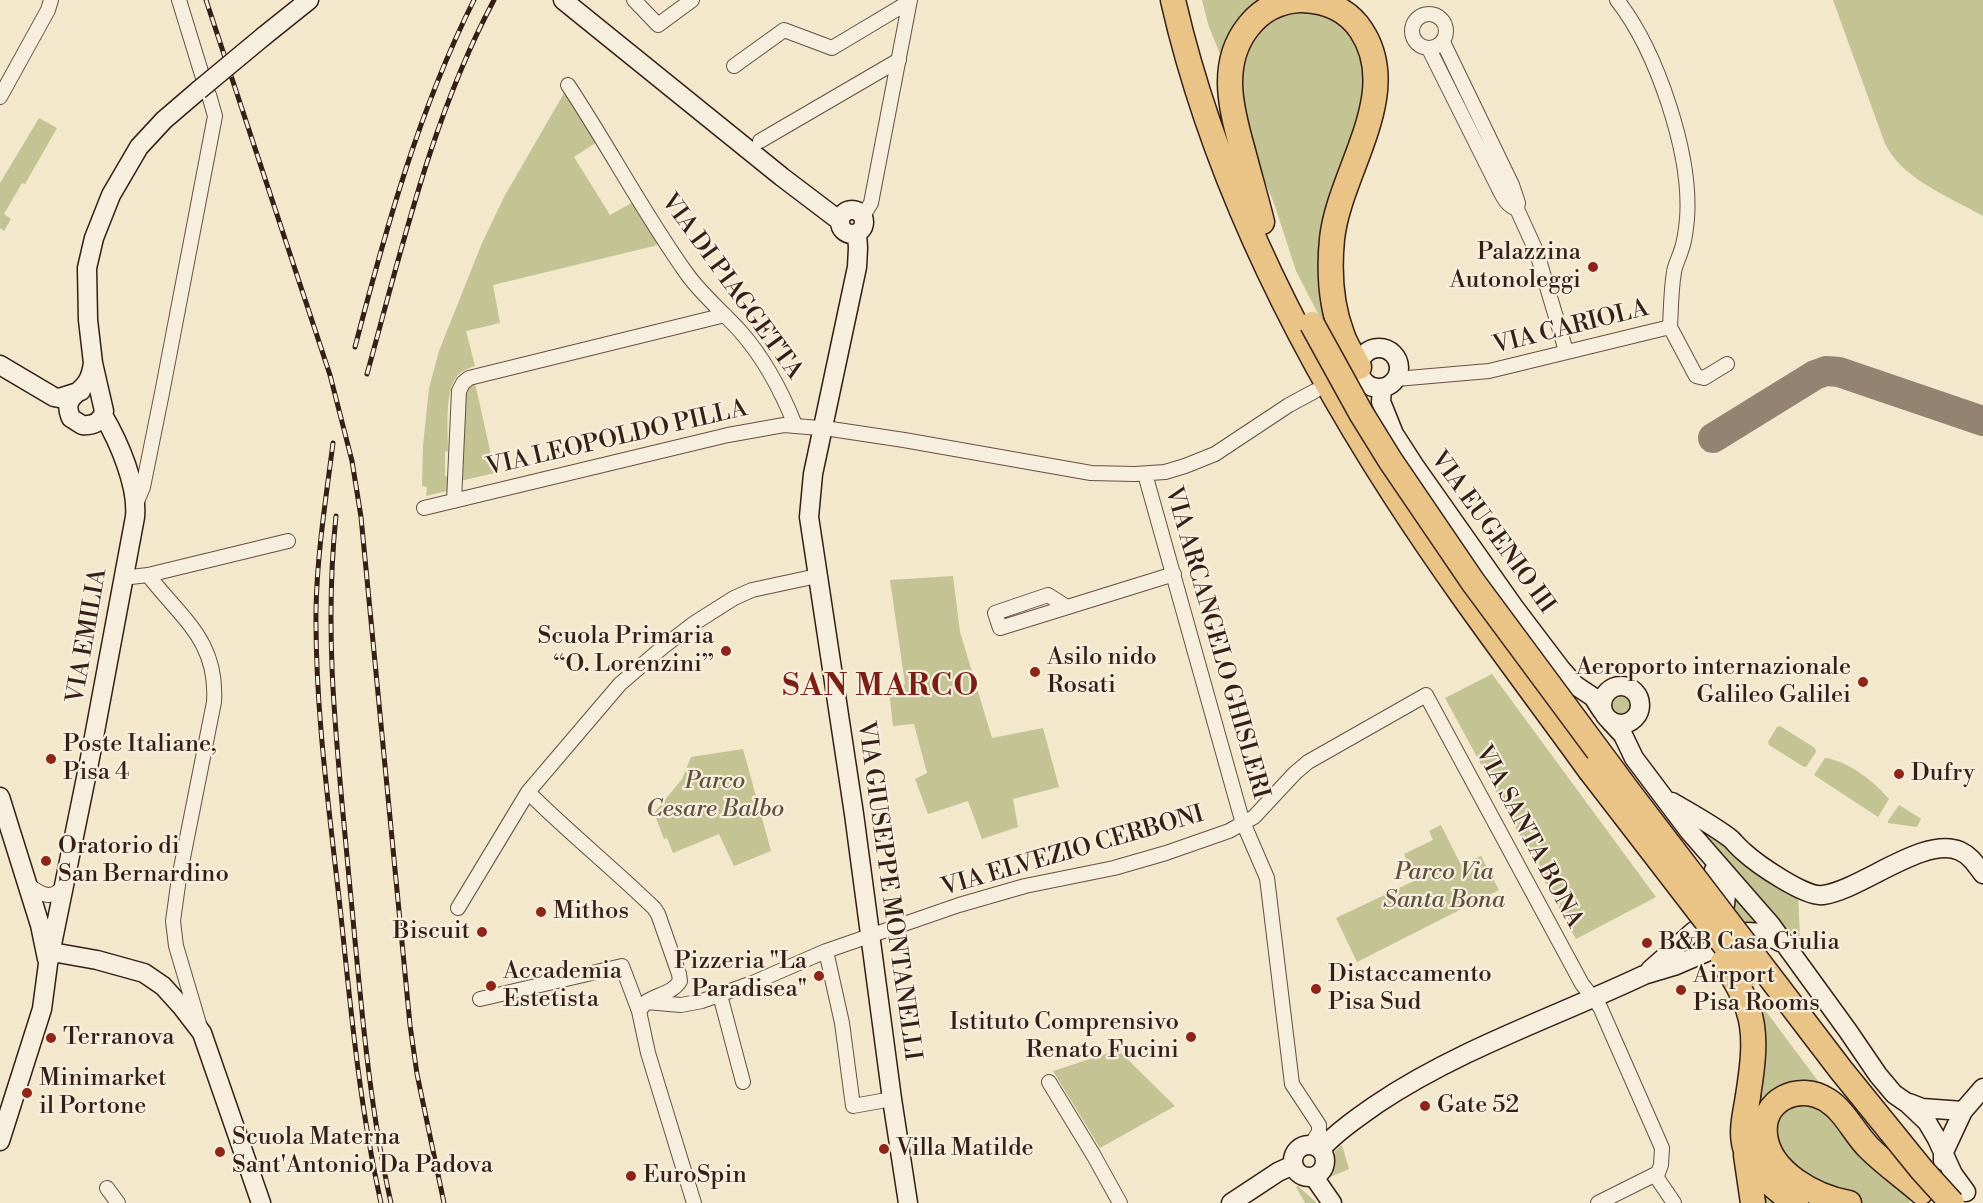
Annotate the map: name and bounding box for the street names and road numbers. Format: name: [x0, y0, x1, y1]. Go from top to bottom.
street label: VIA DI PIAGGETTA: [654, 189, 808, 385]
street label: VIA CARIOLA: [1490, 295, 1652, 361]
street label: VIA LEOPOLDO PILLA: [484, 395, 750, 483]
street label: VIA EUGENIO III: [1423, 446, 1561, 620]
street label: VIA ARCANGELO GHISLERI: [1158, 484, 1274, 802]
street label: VIA EMILIA: [62, 567, 114, 705]
street label: VIA GIUSEPPE MONTANELLI: [850, 720, 926, 1062]
street label: VIA SANTA BONA: [1468, 741, 1588, 933]
street label: VIA ELVEZIO CERBONI: [939, 801, 1207, 903]

